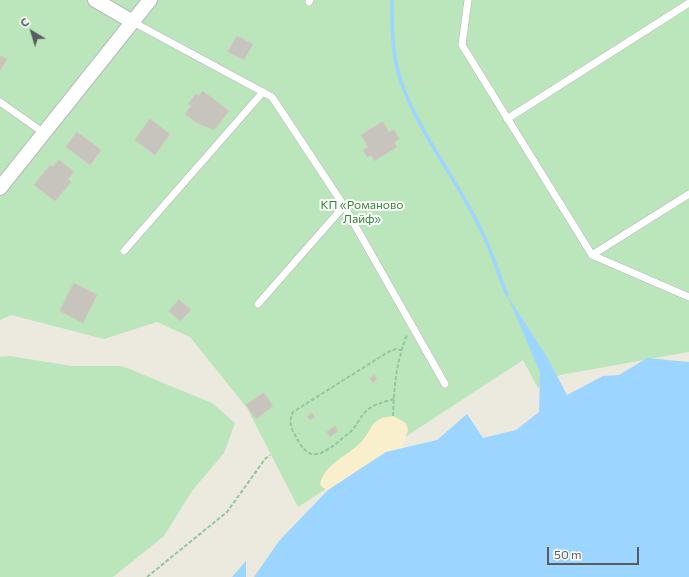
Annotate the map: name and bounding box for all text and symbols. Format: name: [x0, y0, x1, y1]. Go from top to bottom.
north arrow: [12, 12, 52, 52]
text: С: [17, 15, 31, 30]
park label: КП «Романово Лайф»: [321, 198, 403, 226]
scale bar: [549, 539, 641, 565]
text: 50 m: [554, 547, 582, 561]

